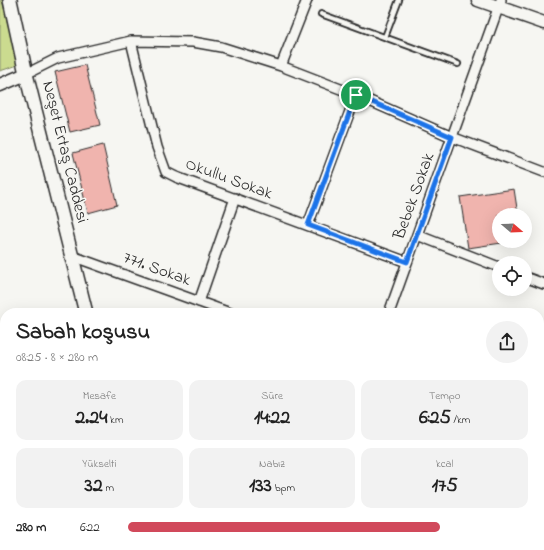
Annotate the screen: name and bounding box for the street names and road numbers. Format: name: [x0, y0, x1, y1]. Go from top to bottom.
street label: Neşet Ertaş Caddesi: [35, 78, 95, 226]
street label: Bebek Sokak: [386, 149, 441, 244]
street label: Okullu Sokak: [182, 152, 277, 207]
street label: 771. Sokak: [120, 245, 195, 293]

